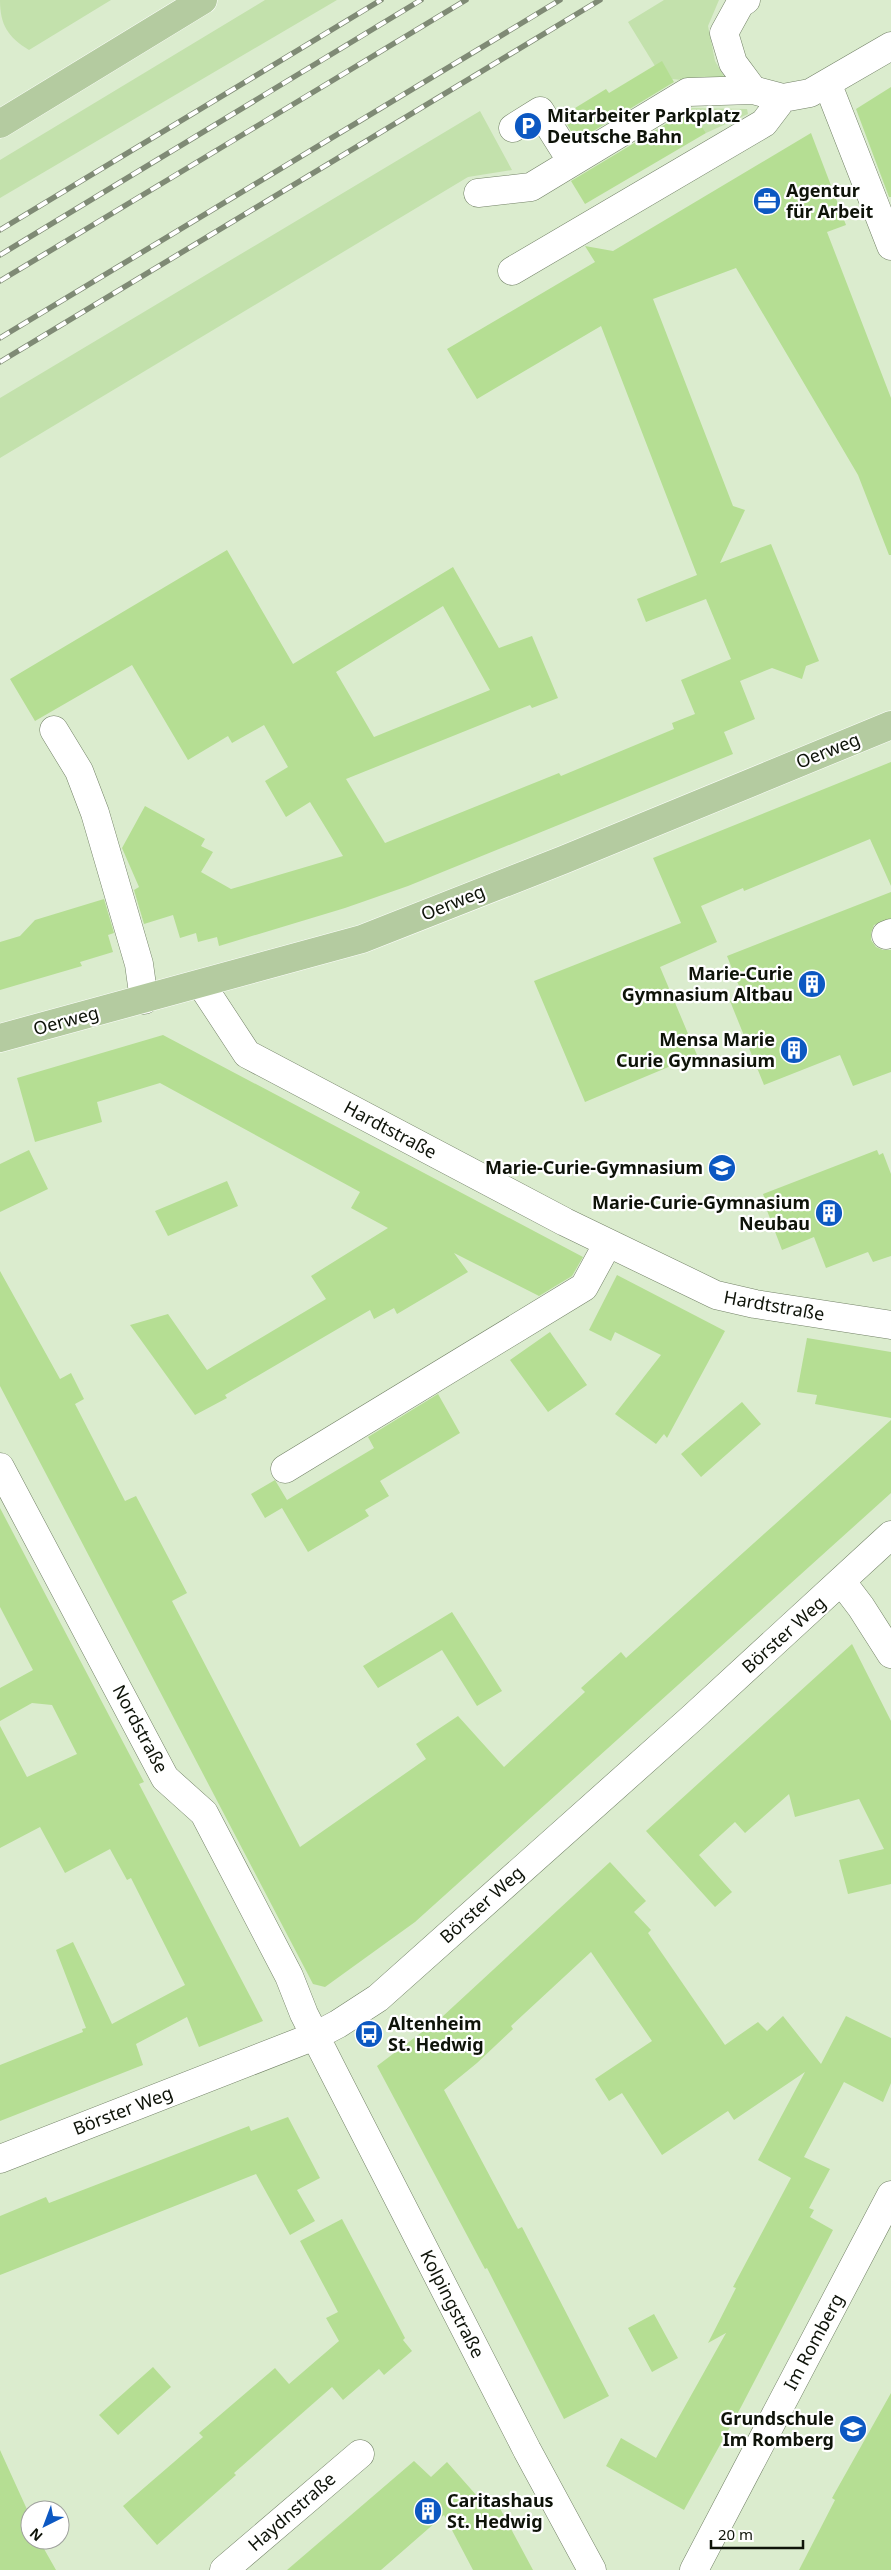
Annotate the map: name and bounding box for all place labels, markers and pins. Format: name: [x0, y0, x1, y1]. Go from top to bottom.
place label: Mitarbeiter Parkplatz Deutsche Bahn: [547, 103, 740, 148]
parking icon: Mitarbeiter Parkplatz Deutsche Bahn: [513, 111, 543, 141]
place label: Agentur für Arbeit: [786, 178, 873, 223]
office icon: Agentur für Arbeit: [752, 186, 782, 216]
place label: Marie-Curie Gymnasium Altbau: [622, 961, 793, 1006]
building icon: Marie-Curie Gymnasium Altbau: [797, 969, 827, 999]
place label: Mensa Marie Curie Gymnasium: [616, 1027, 775, 1072]
building icon: Mensa Marie Curie Gymnasium: [779, 1035, 809, 1065]
school or university icon: Marie-Curie-Gymnasium: [707, 1153, 737, 1183]
place label: Marie-Curie-Gymnasium: [485, 1155, 703, 1179]
place label: Marie-Curie-Gymnasium Neubau: [592, 1190, 810, 1235]
building icon: Marie-Curie-Gymnasium Neubau: [814, 1198, 844, 1228]
place label: Altenheim St. Hedwig: [388, 2011, 484, 2056]
bus stop icon: Altenheim St. Hedwig: [354, 2019, 384, 2049]
place label: Grundschule Im Romberg: [720, 2406, 834, 2451]
school or university icon: Grundschule Im Romberg: [838, 2414, 868, 2444]
place label: Caritashaus St. Hedwig: [447, 2488, 554, 2533]
building icon: Caritashaus St. Hedwig: [413, 2496, 443, 2526]

